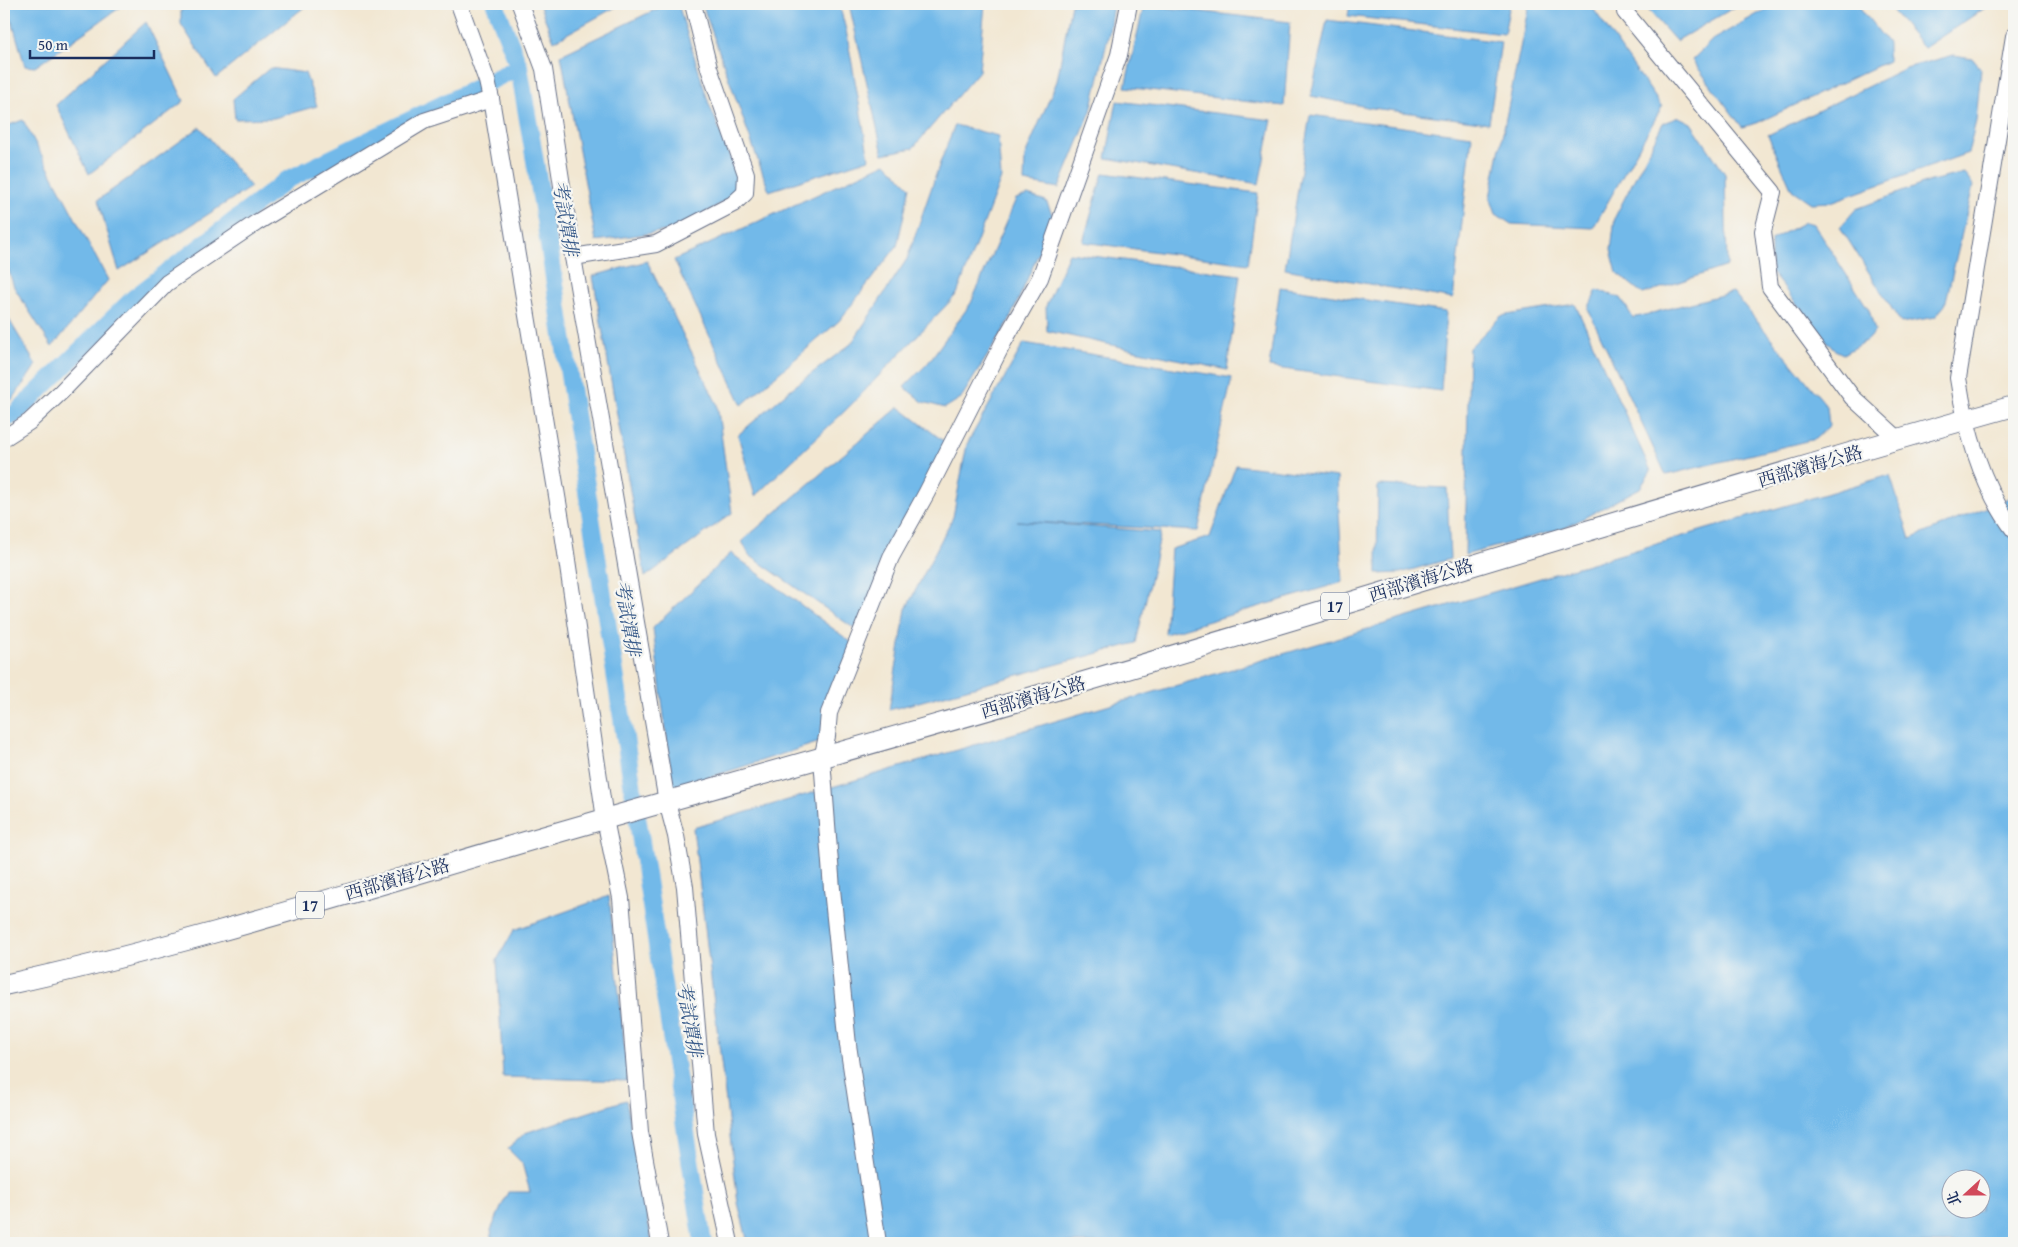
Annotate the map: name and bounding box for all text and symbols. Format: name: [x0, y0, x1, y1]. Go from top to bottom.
scale bar: [30, 28, 154, 60]
text: 50 m: [38, 34, 69, 55]
water label: 考試潭排: [546, 178, 586, 261]
street label: 西部濱海公路: [1754, 438, 1866, 494]
street label: 西部濱海公路: [1365, 551, 1477, 609]
water label: 考試潭排: [608, 578, 648, 661]
road number: 17: [1321, 592, 1349, 620]
street label: 西部濱海公路: [977, 669, 1089, 725]
street label: 西部濱海公路: [341, 851, 453, 907]
road number: 17: [296, 892, 324, 918]
water label: 考試潭排: [670, 979, 710, 1062]
north arrow: [1940, 1170, 1990, 1220]
text: 北: [1942, 1189, 1966, 1209]

